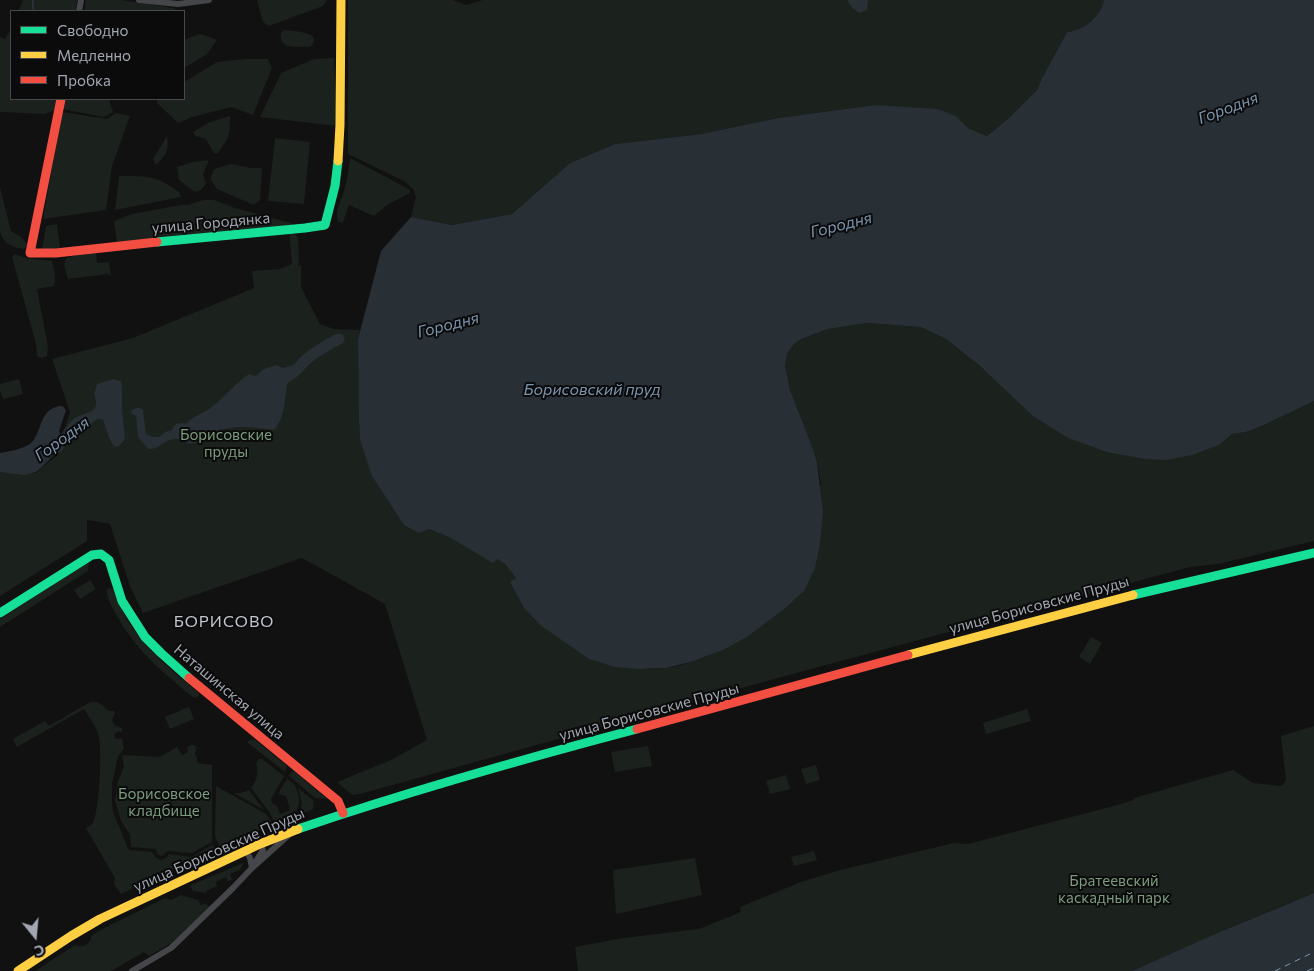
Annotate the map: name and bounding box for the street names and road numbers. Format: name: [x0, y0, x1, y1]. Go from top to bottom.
street label: улица Городянка: [151, 209, 271, 237]
street label: улица Борисовские Пруды: [947, 572, 1131, 638]
street label: Наташинская улица: [170, 641, 288, 743]
street label: улица Борисовские Пруды: [557, 679, 741, 745]
street label: улица Борисовские Пруды: [131, 804, 307, 896]

